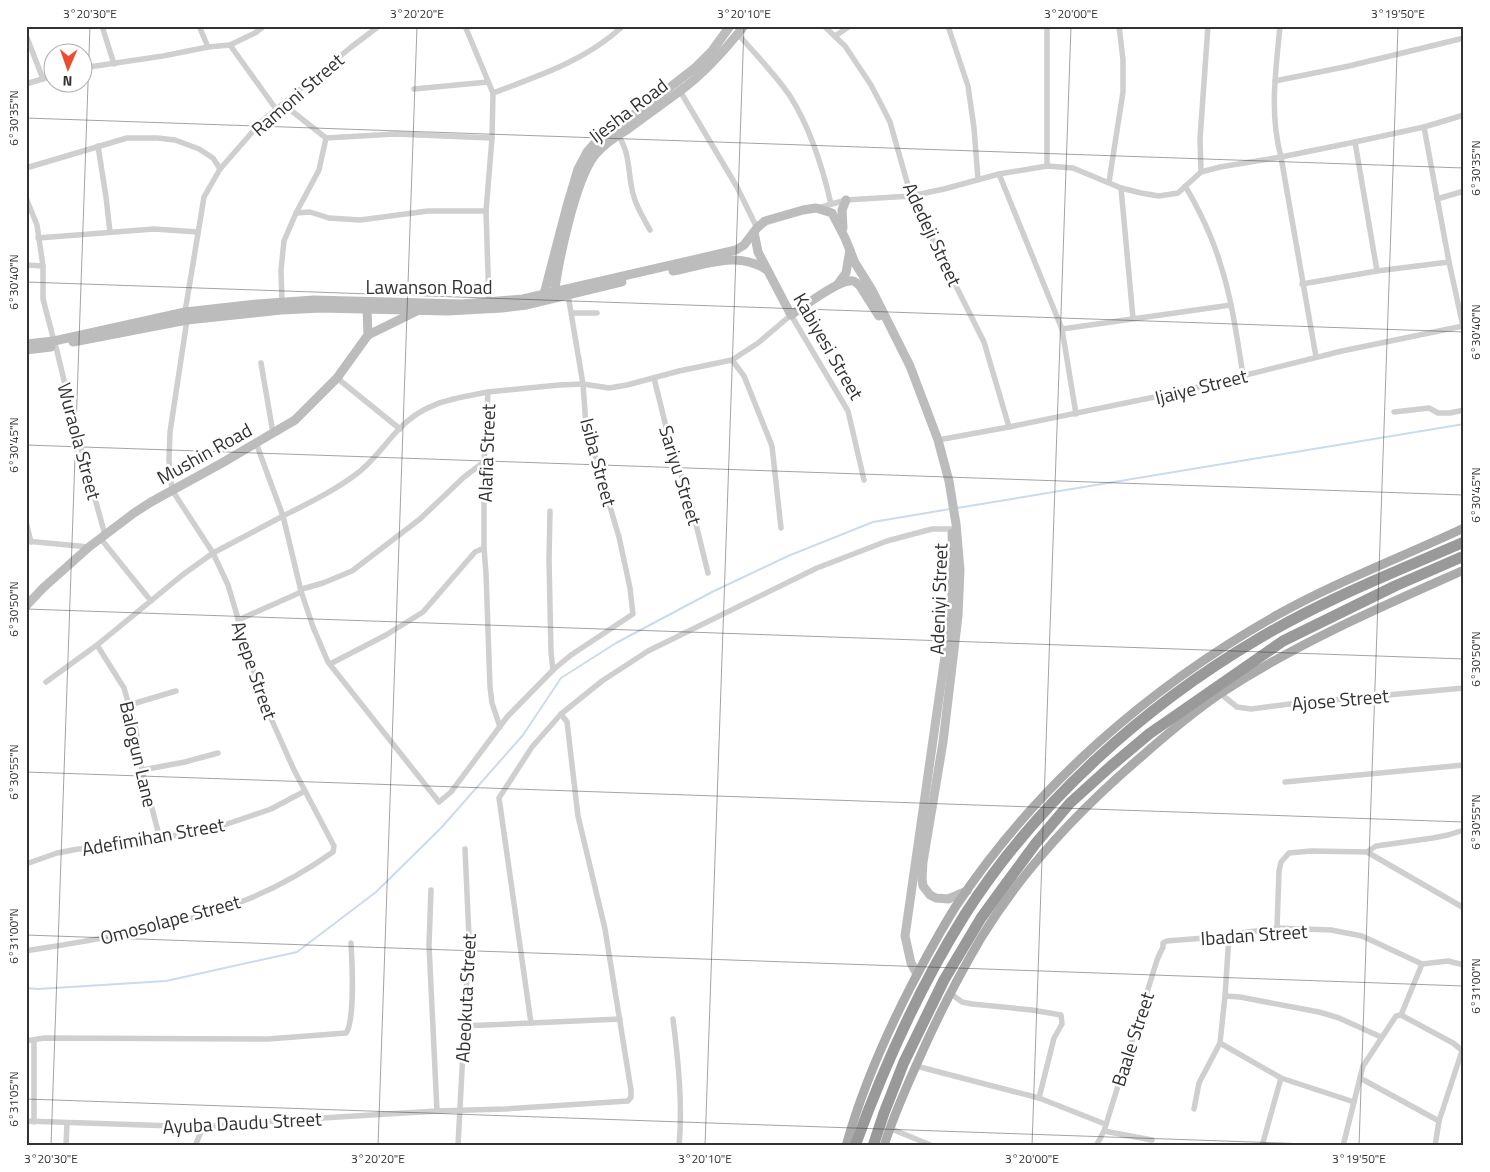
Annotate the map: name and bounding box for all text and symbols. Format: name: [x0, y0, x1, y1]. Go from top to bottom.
text: 3°20'30"E: [63, 4, 117, 23]
text: 3°20'20"E: [390, 4, 444, 23]
text: 3°20'10"E: [717, 4, 771, 23]
text: 3°20'00"E: [1044, 4, 1098, 23]
text: 3°19'50"E: [1371, 4, 1425, 23]
north arrow: [42, 42, 92, 92]
street label: Ramoni Street: [244, 45, 350, 143]
text: N: [62, 71, 73, 92]
street label: Ijesha Road: [582, 71, 674, 149]
text: 6°30'35"N: [4, 90, 23, 146]
text: 6°30'35"N: [1466, 140, 1485, 196]
street label: Adedeji Street: [896, 177, 970, 291]
text: 6°30'40"N: [4, 254, 23, 310]
street label: Lawanson Road: [365, 272, 493, 301]
street label: Kabiyesi Street: [787, 287, 872, 405]
text: 6°30'40"N: [1466, 304, 1485, 360]
street label: Ijaiye Street: [1152, 360, 1251, 411]
street label: Wuraola Street: [50, 379, 110, 503]
street label: Alafia Street: [470, 403, 502, 503]
street label: Mushin Road: [151, 415, 257, 491]
street label: Isiba Street: [573, 415, 625, 510]
text: 6°30'45"N: [4, 417, 23, 473]
street label: Sariyu Street: [652, 422, 710, 529]
text: 6°30'45"N: [1466, 467, 1485, 523]
street label: Adeniyi Street: [922, 542, 954, 655]
text: 6°30'50"N: [4, 581, 23, 637]
street label: Ayepe Street: [225, 617, 285, 723]
text: 6°30'50"N: [1466, 631, 1485, 687]
street label: Ajose Street: [1290, 680, 1390, 718]
street label: Balogun Lane: [113, 698, 165, 810]
text: 6°30'55"N: [4, 744, 23, 800]
text: 6°30'55"N: [1466, 794, 1485, 850]
street label: Adefimihan Street: [79, 809, 227, 863]
street label: Omosolape Street: [97, 886, 244, 952]
text: 6°31'00"N: [4, 908, 23, 964]
street label: Ibadan Street: [1200, 916, 1309, 952]
street label: Abeokuta Street: [447, 932, 483, 1063]
text: 6°31'00"N: [1466, 958, 1485, 1014]
street label: Baale Street: [1103, 988, 1161, 1090]
text: 6°31'05"N: [4, 1071, 23, 1127]
street label: Ayuba Daudu Street: [162, 1103, 323, 1141]
text: 3°20'30"E: [24, 1149, 78, 1168]
text: 3°20'20"E: [351, 1149, 405, 1168]
text: 3°20'10"E: [678, 1149, 732, 1168]
text: 3°20'00"E: [1005, 1149, 1059, 1168]
text: 3°19'50"E: [1332, 1149, 1386, 1168]

